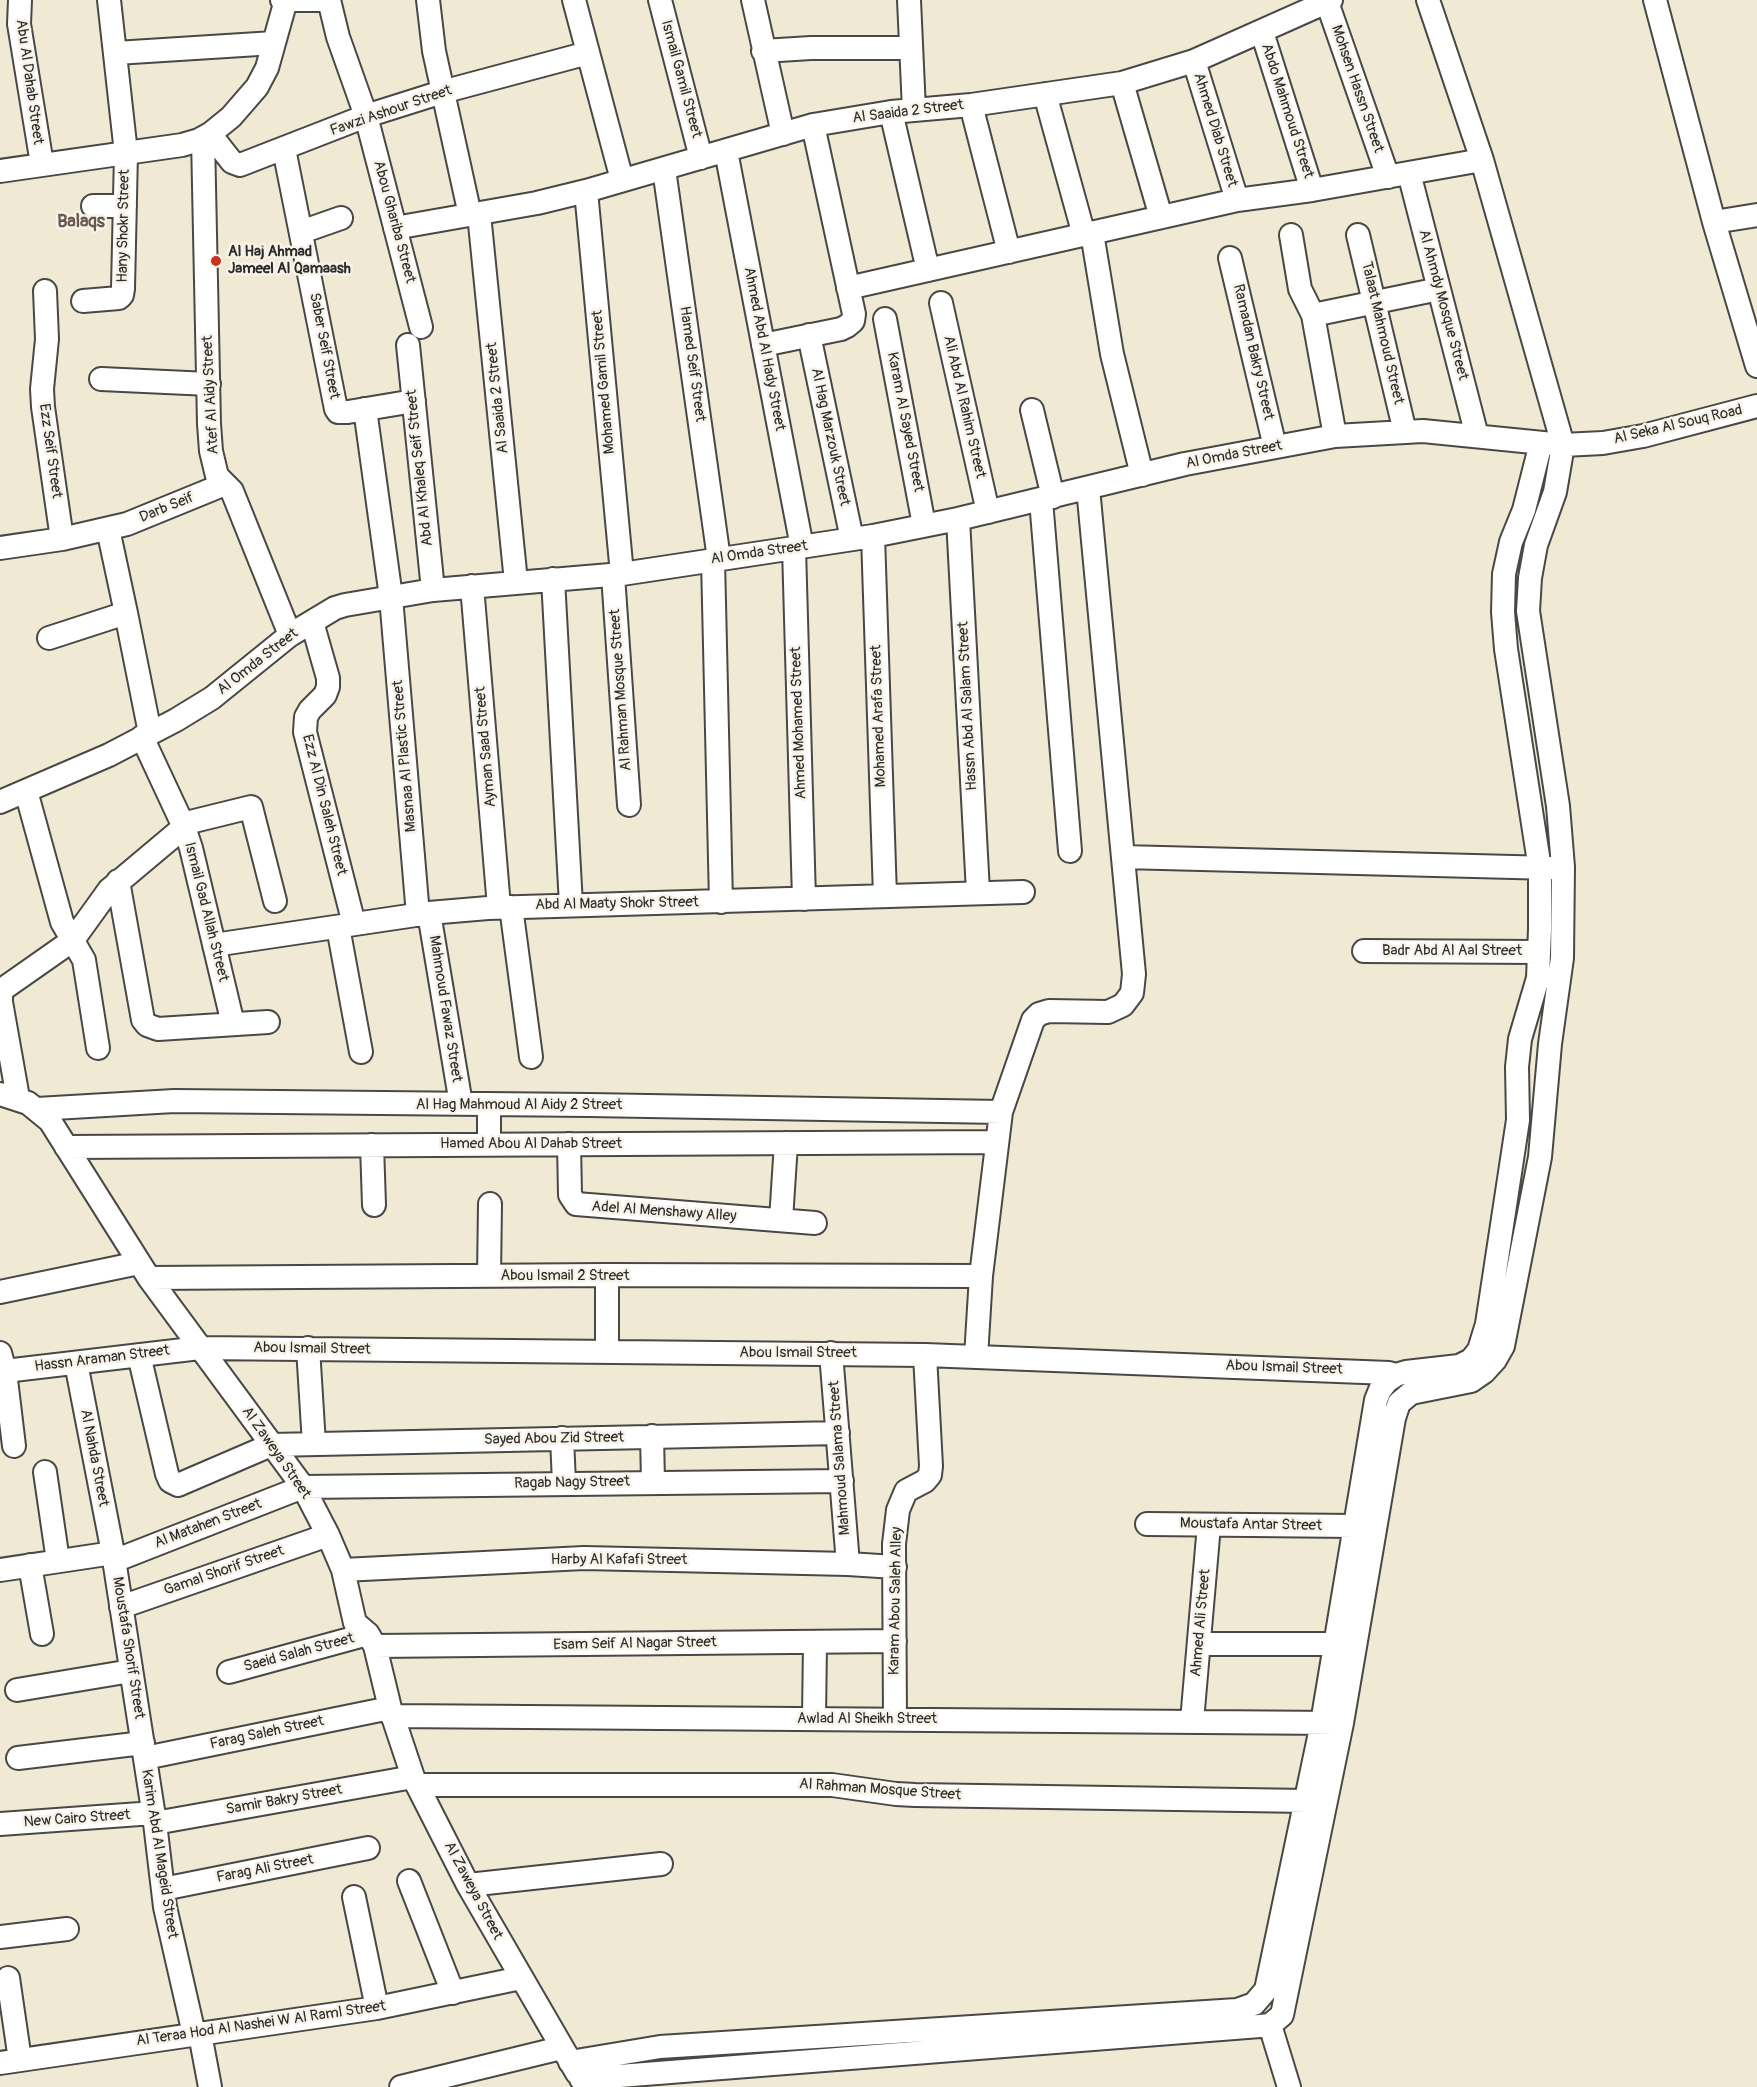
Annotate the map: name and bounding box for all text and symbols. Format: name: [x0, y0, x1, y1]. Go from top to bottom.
street label: Abu Al Dahab Street: [11, 18, 47, 146]
street label: Ismail Gamil Street: [657, 18, 705, 140]
street label: Mohsen Hassn Street: [1327, 23, 1387, 155]
street label: Abdo Mahmoud Street: [1257, 41, 1317, 181]
street label: Ahmed Diab Street: [1189, 71, 1241, 189]
street label: Fawzi Ashour Street: [328, 82, 454, 140]
street label: Al Saaida 2 Street: [851, 96, 965, 128]
street label: Abou Ghariba Street: [369, 159, 419, 285]
street label: Hany Shokr Street: [114, 169, 134, 283]
district label: Balaqs: [57, 211, 105, 233]
street label: Al Ahmdy Mosque Street: [1414, 228, 1472, 382]
place label: Al Haj Ahmad Jameel Al Qamaash: [228, 243, 351, 278]
marker: Al Haj Ahmad Jameel Al Qamaash: [209, 254, 223, 268]
street label: Talaat Mahmoud Street: [1357, 260, 1407, 406]
street label: Ahmed Abd Al Hady Street: [739, 266, 789, 432]
street label: Ramadan Bakry Street: [1229, 282, 1277, 422]
street label: Saber Seif Street: [305, 291, 343, 401]
street label: Hamed Seif Street: [675, 305, 709, 423]
street label: Mohamed Gamil Street: [589, 309, 619, 455]
street label: Ali Abd Al Rahim Street: [939, 334, 989, 480]
street label: Atef Al Aidy Street: [199, 335, 223, 455]
street label: Al Saaida 2 Street: [483, 341, 513, 455]
street label: Karam Al Sayed Street: [883, 351, 927, 493]
street label: Al Hag Marzouk Street: [807, 366, 853, 508]
street label: Abd Al Khaleq Seif Street: [403, 389, 437, 547]
street label: Al Seka Al Souq Road: [1612, 401, 1744, 449]
street label: Ezz Seif Street: [34, 402, 66, 500]
street label: Al Omda Street: [1184, 437, 1284, 473]
street label: Darb Seif: [137, 489, 197, 527]
street label: Al Omda Street: [709, 537, 809, 569]
street label: Al Rahman Mosque Street: [606, 608, 636, 772]
street label: Hassn Abd Al Salam Street: [955, 621, 981, 791]
street label: Al Omda Street: [214, 625, 302, 699]
street label: Mohamed Arafa Street: [868, 644, 890, 788]
street label: Ahmed Mohamed Street: [787, 646, 811, 800]
street label: Masnaa Al Plastic Street: [389, 679, 421, 833]
street label: Ayman Saad Street: [472, 686, 500, 808]
street label: Ezz Al Din Saleh Street: [298, 733, 350, 877]
street label: Ismail Gad Allah Street: [180, 840, 232, 984]
street label: Abd Al Maaty Shokr Street: [535, 894, 699, 914]
street label: Mahmoud Fawaz Street: [425, 934, 465, 1084]
street label: Badr Abd Al Aal Street: [1382, 942, 1522, 960]
street label: Al Hag Mahmoud Al Aidy 2 Street: [416, 1096, 622, 1114]
street label: Hamed Abou Al Dahab Street: [440, 1135, 622, 1153]
street label: Adel Al Menshawy Alley: [591, 1198, 737, 1226]
street label: Abou Ismail 2 Street: [501, 1267, 629, 1285]
street label: Abou Ismail Street: [253, 1339, 371, 1359]
street label: Hassn Araman Street: [33, 1342, 171, 1376]
street label: Abou Ismail Street: [739, 1344, 857, 1362]
street label: Abou Ismail Street: [1225, 1357, 1343, 1379]
street label: Mahmoud Salama Street: [826, 1380, 854, 1536]
street label: Al Zaweya Street: [237, 1403, 315, 1503]
street label: Al Nahda Street: [76, 1408, 112, 1508]
street label: Sayed Abou Zid Street: [484, 1429, 624, 1449]
street label: Ragab Nagy Street: [514, 1473, 630, 1493]
street label: Al Matahen Street: [152, 1495, 264, 1553]
street label: Moustafa Antar Street: [1180, 1515, 1322, 1535]
street label: Karam Abou Saleh Alley: [886, 1527, 906, 1675]
street label: Gamal Shorif Street: [162, 1542, 286, 1600]
street label: Harby Al Kafafi Street: [551, 1551, 687, 1569]
street label: Ahmed Ali Street: [1187, 1568, 1215, 1678]
street label: Moustafa Shorif Street: [108, 1576, 148, 1720]
street label: Saeid Salah Street: [242, 1630, 356, 1676]
street label: Esam Seif Al Nagar Street: [553, 1634, 717, 1654]
street label: Awlad Al Sheikh Street: [797, 1710, 937, 1728]
street label: Farag Saleh Street: [208, 1712, 326, 1754]
street label: Karim Abd Al Mageid Street: [137, 1768, 181, 1940]
street label: Al Rahman Mosque Street: [798, 1775, 962, 1805]
street label: Samir Bakry Street: [224, 1781, 344, 1819]
street label: New Cairo Street: [23, 1806, 131, 1832]
street label: Al Zaweya Street: [440, 1839, 506, 1943]
street label: Farag Ali Street: [215, 1851, 315, 1887]
street label: Al Teraa Hod Al Nashei W Al Raml Street: [135, 1998, 387, 2050]

